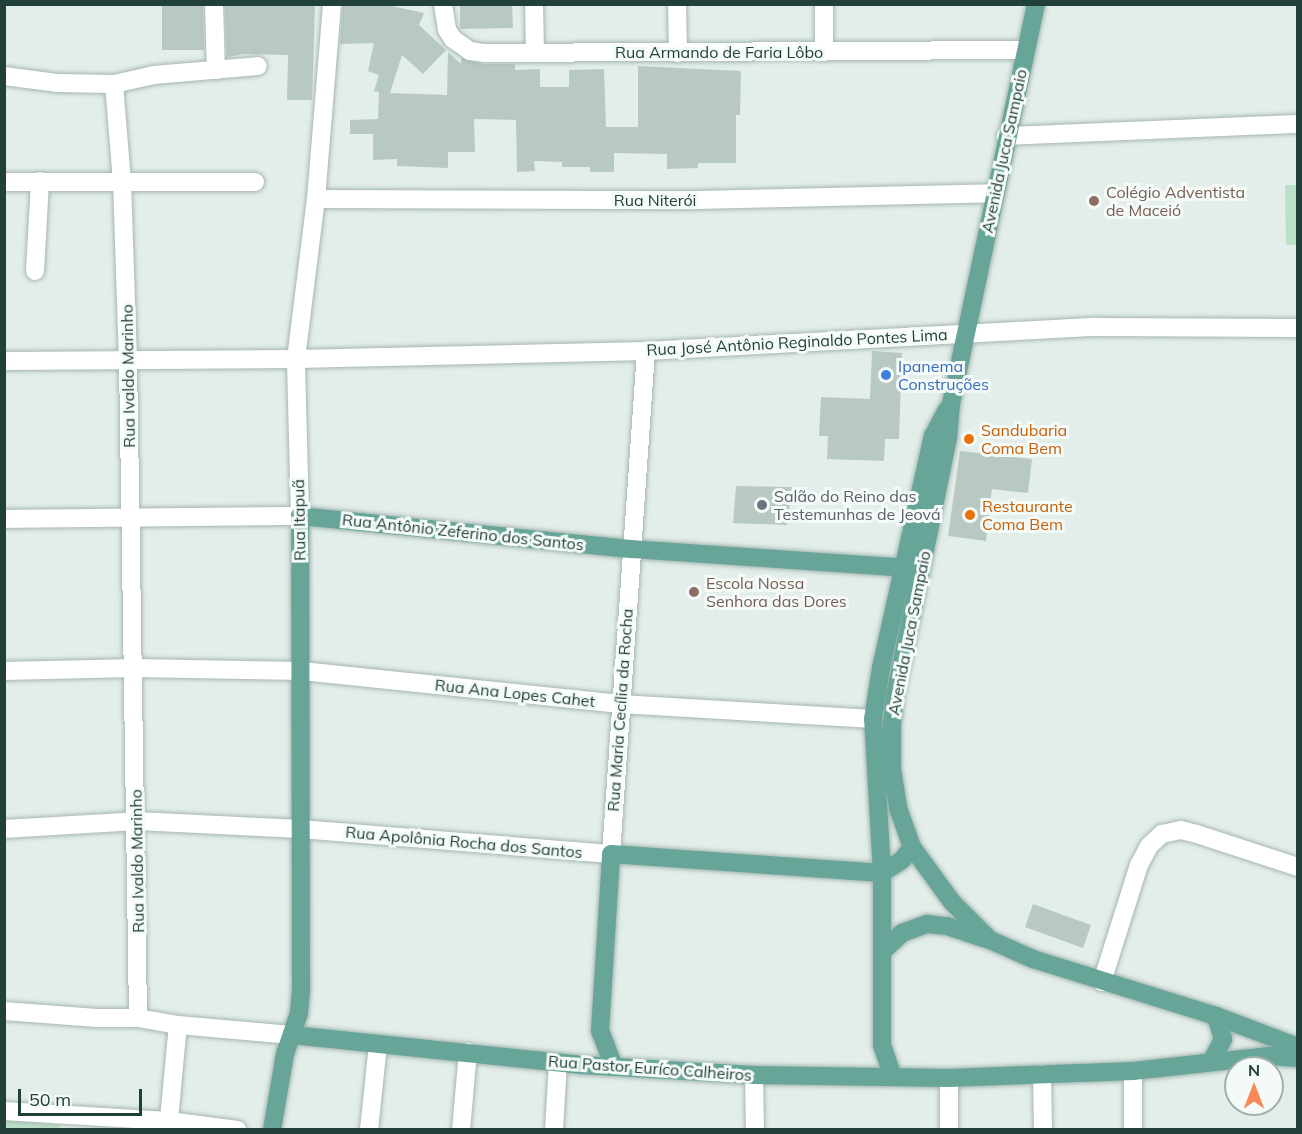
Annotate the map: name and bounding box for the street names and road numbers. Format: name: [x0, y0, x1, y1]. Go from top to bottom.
street label: Rua Armando de Faria Lôbo: [615, 42, 823, 62]
street label: Avenida Juca Sampaio: [977, 67, 1031, 235]
street label: Rua Niterói: [614, 190, 696, 210]
street label: Rua Ivaldo Marinho: [117, 304, 139, 448]
street label: Rua José Antônio Reginaldo Pontes Lima: [646, 325, 948, 359]
street label: Rua Itapuã: [289, 479, 309, 561]
street label: Rua Antônio Zeferino dos Santos: [341, 510, 585, 554]
street label: Avenida Juca Sampaio: [884, 549, 934, 717]
street label: Rua Maria Cecília da Rocha: [603, 608, 637, 812]
street label: Rua Ana Lopes Cahet: [434, 675, 596, 711]
street label: Rua Ivaldo Marinho: [126, 789, 148, 933]
street label: Rua Apolônia Rocha dos Santos: [345, 822, 583, 862]
street label: Rua Pastor Euríco Calheiros: [547, 1051, 753, 1085]

